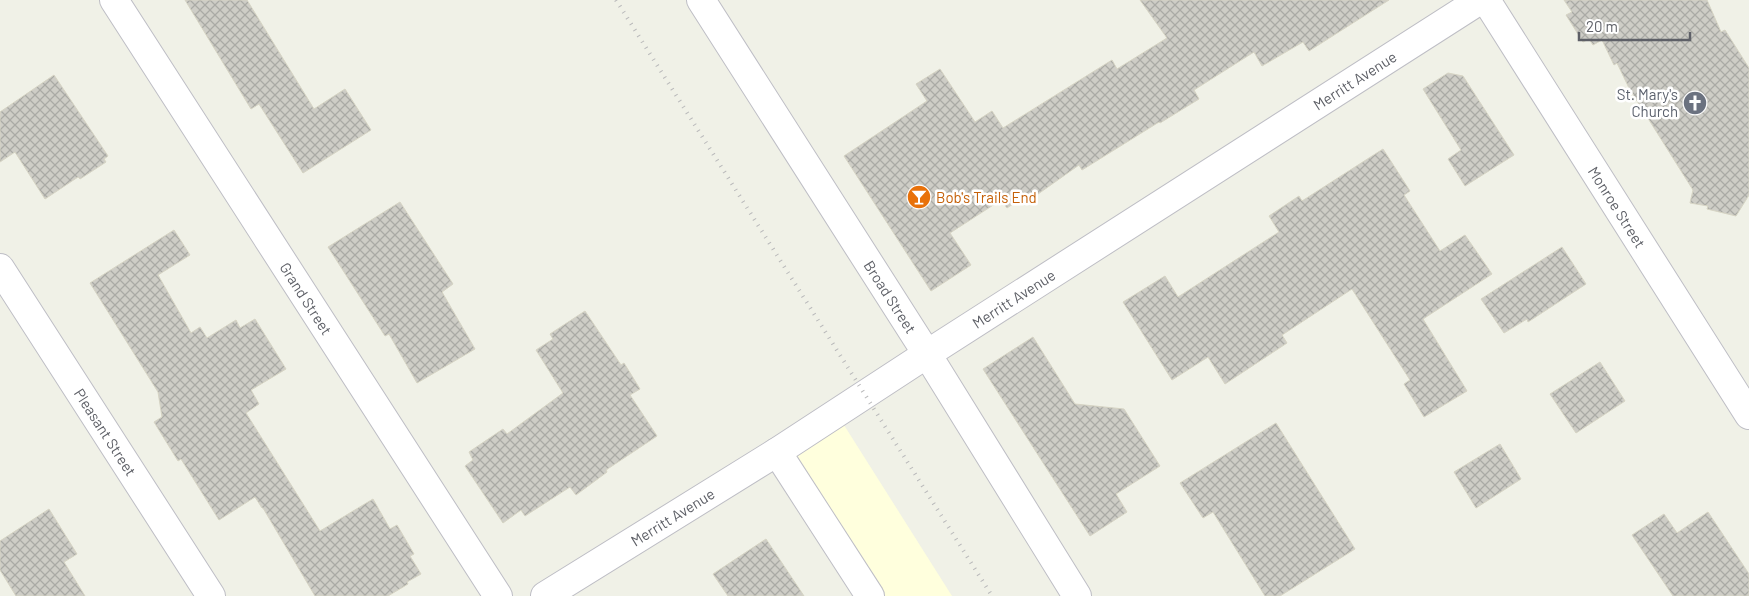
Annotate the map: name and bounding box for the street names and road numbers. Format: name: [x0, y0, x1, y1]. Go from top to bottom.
street label: Merritt Avenue: [1310, 47, 1400, 113]
street label: Monroe Street: [1585, 163, 1650, 251]
street label: Broad Street: [861, 257, 920, 336]
street label: Grand Street: [276, 259, 336, 338]
street label: Merritt Avenue: [969, 265, 1058, 332]
street label: Pleasant Street: [71, 385, 140, 479]
street label: Merritt Avenue: [627, 484, 718, 550]

